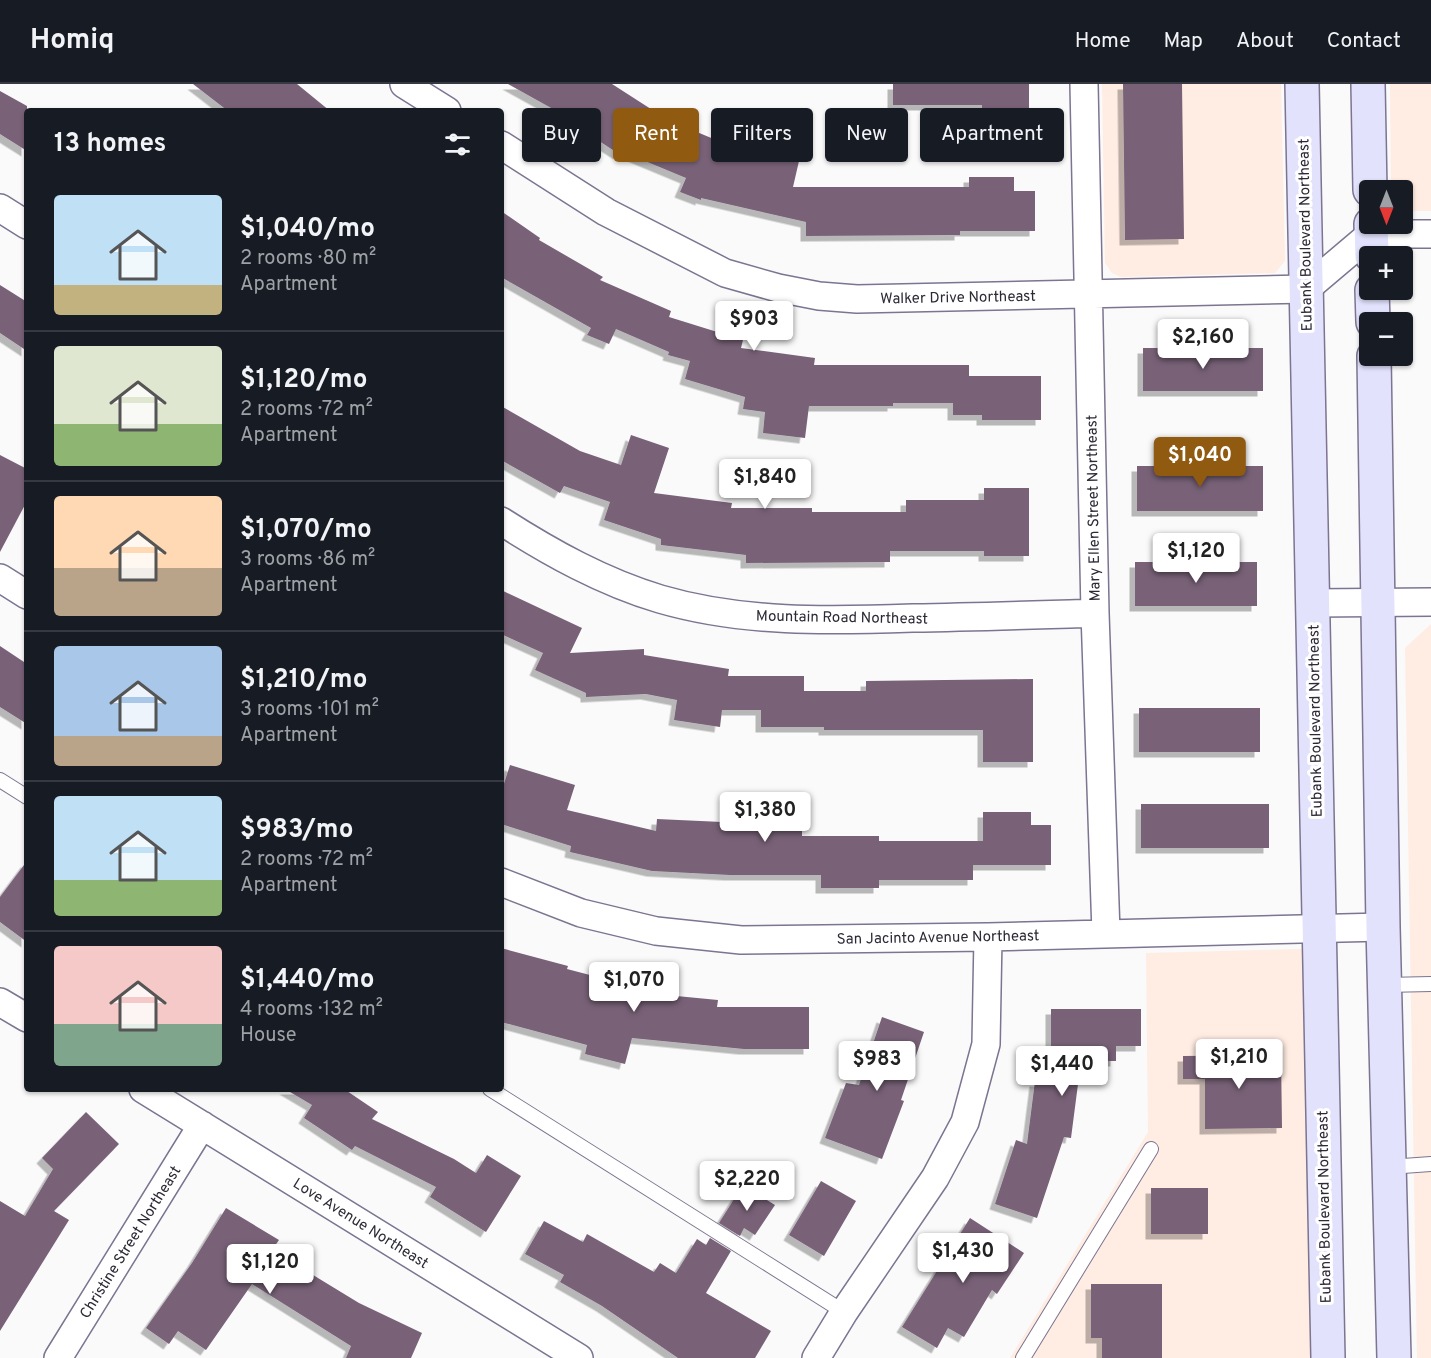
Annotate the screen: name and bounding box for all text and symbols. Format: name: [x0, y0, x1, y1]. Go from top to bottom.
text: Homiq: [30, 23, 114, 59]
text: Home: [1075, 28, 1131, 55]
text: Map: [1164, 28, 1203, 55]
text: About: [1236, 28, 1294, 55]
text: Contact: [1327, 28, 1401, 55]
chip: Buy: [522, 108, 601, 162]
chip: Rent: [613, 108, 699, 162]
chip: Filters: [711, 108, 813, 162]
chip: New: [825, 108, 908, 162]
chip: Apartment: [920, 108, 1064, 162]
text: 13 homes: [54, 128, 166, 161]
icon: filters: [441, 128, 474, 161]
street label: Eubank Boulevard Northeast: [1295, 138, 1318, 332]
north arrow: [1359, 180, 1413, 234]
map controls: [1359, 180, 1413, 366]
text: $1,040/mo: [240, 213, 375, 246]
icon: home: [102, 219, 174, 291]
text: 2 rooms · 80 m²: [240, 246, 376, 272]
button: +: [1359, 246, 1413, 300]
text: Apartment: [240, 272, 338, 298]
street label: Walker Drive Northeast: [880, 288, 1036, 309]
pin: $903: [718, 301, 790, 352]
text: $903: [729, 307, 779, 333]
button: −: [1359, 312, 1413, 366]
pin: $2,160: [1154, 319, 1252, 370]
text: $2,160: [1172, 325, 1234, 351]
text: $1,120/mo: [240, 364, 368, 397]
icon: home: [102, 370, 174, 442]
text: 2 rooms · 72 m²: [240, 397, 373, 423]
street label: Mary Ellen Street Northeast: [1083, 415, 1106, 601]
text: Apartment: [240, 423, 338, 449]
pin: $1,040: [1151, 437, 1249, 488]
text: $1,040: [1168, 443, 1232, 469]
pin: $1,840: [716, 459, 814, 510]
text: $1,840: [733, 465, 797, 491]
text: $1,070/mo: [240, 514, 372, 547]
icon: home: [102, 520, 174, 592]
pin: $1,120: [1147, 533, 1245, 584]
text: $1,120: [1167, 539, 1225, 565]
text: 3 rooms · 86 m²: [240, 547, 375, 573]
text: Apartment: [240, 573, 338, 599]
street label: Mountain Road Northeast: [756, 607, 928, 630]
street label: Eubank Boulevard Northeast: [1305, 624, 1328, 818]
text: $1,210/mo: [240, 664, 368, 697]
icon: home: [102, 670, 174, 742]
text: 3 rooms · 101 m²: [240, 697, 379, 723]
text: Apartment: [240, 723, 338, 749]
pin: $1,380: [716, 792, 814, 843]
text: $1,380: [734, 798, 796, 824]
text: $983/mo: [240, 814, 353, 847]
icon: home: [102, 820, 174, 892]
text: 2 rooms · 72 m²: [240, 847, 373, 873]
text: Apartment: [240, 873, 338, 899]
street label: San Jacinto Avenue Northeast: [836, 927, 1040, 950]
pin: $1,070: [585, 962, 683, 1013]
text: $1,440/mo: [240, 964, 375, 997]
text: $1,070: [603, 968, 665, 994]
icon: home: [102, 970, 174, 1042]
text: 4 rooms · 132 m²: [240, 997, 383, 1023]
text: House: [240, 1023, 296, 1049]
pin: $1,210: [1190, 1039, 1288, 1090]
pin: $983: [841, 1041, 913, 1092]
text: $1,210: [1210, 1045, 1268, 1071]
pin: $1,440: [1013, 1046, 1111, 1097]
text: $983: [853, 1047, 901, 1073]
text: $1,440: [1030, 1052, 1094, 1078]
street label: Eubank Boulevard Northeast: [1314, 1110, 1337, 1304]
pin: $2,220: [698, 1161, 796, 1212]
street label: Christine Street Northeast: [76, 1163, 186, 1323]
text: $2,220: [714, 1167, 780, 1193]
street label: Love Avenue Northeast: [289, 1175, 432, 1274]
pin: $1,430: [914, 1233, 1012, 1284]
text: $1,430: [932, 1239, 994, 1265]
pin: $1,120: [221, 1244, 319, 1295]
text: $1,120: [241, 1250, 299, 1276]

